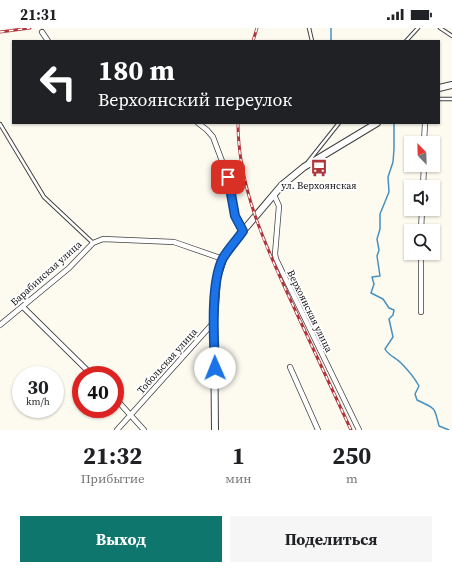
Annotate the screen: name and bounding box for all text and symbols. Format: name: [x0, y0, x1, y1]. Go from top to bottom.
text: 21:31: [20, 4, 57, 25]
text: 180 m: [98, 51, 175, 89]
icon: left: [32, 56, 84, 108]
text: Верхоянский переулок: [98, 87, 292, 112]
north arrow: [404, 136, 440, 172]
map controls: [404, 136, 440, 260]
bus stop icon: ул. Верхоянская: [309, 158, 329, 178]
pin: [211, 160, 245, 194]
icon: arrive: [217, 166, 239, 188]
place label: ул. Верхоянская: [281, 179, 357, 192]
button: sound: [404, 180, 440, 216]
button: search: [404, 224, 440, 260]
street label: Барабинская улица: [8, 237, 85, 308]
street label: Верхоянская улица: [284, 268, 336, 355]
street label: Тобольская улица: [134, 325, 200, 396]
position arrow: [194, 347, 236, 389]
speed limit sign: 40: [72, 366, 124, 418]
text: 30: [27, 373, 49, 401]
text: km/h: [26, 395, 50, 408]
text: 21:32: [83, 439, 142, 472]
text: 1: [232, 439, 245, 472]
text: 250: [332, 439, 371, 472]
text: Прибытие: [81, 470, 145, 487]
text: мин: [225, 470, 252, 487]
text: m: [346, 470, 358, 487]
button: Выход: [20, 516, 222, 562]
button: Поделиться: [230, 516, 432, 562]

